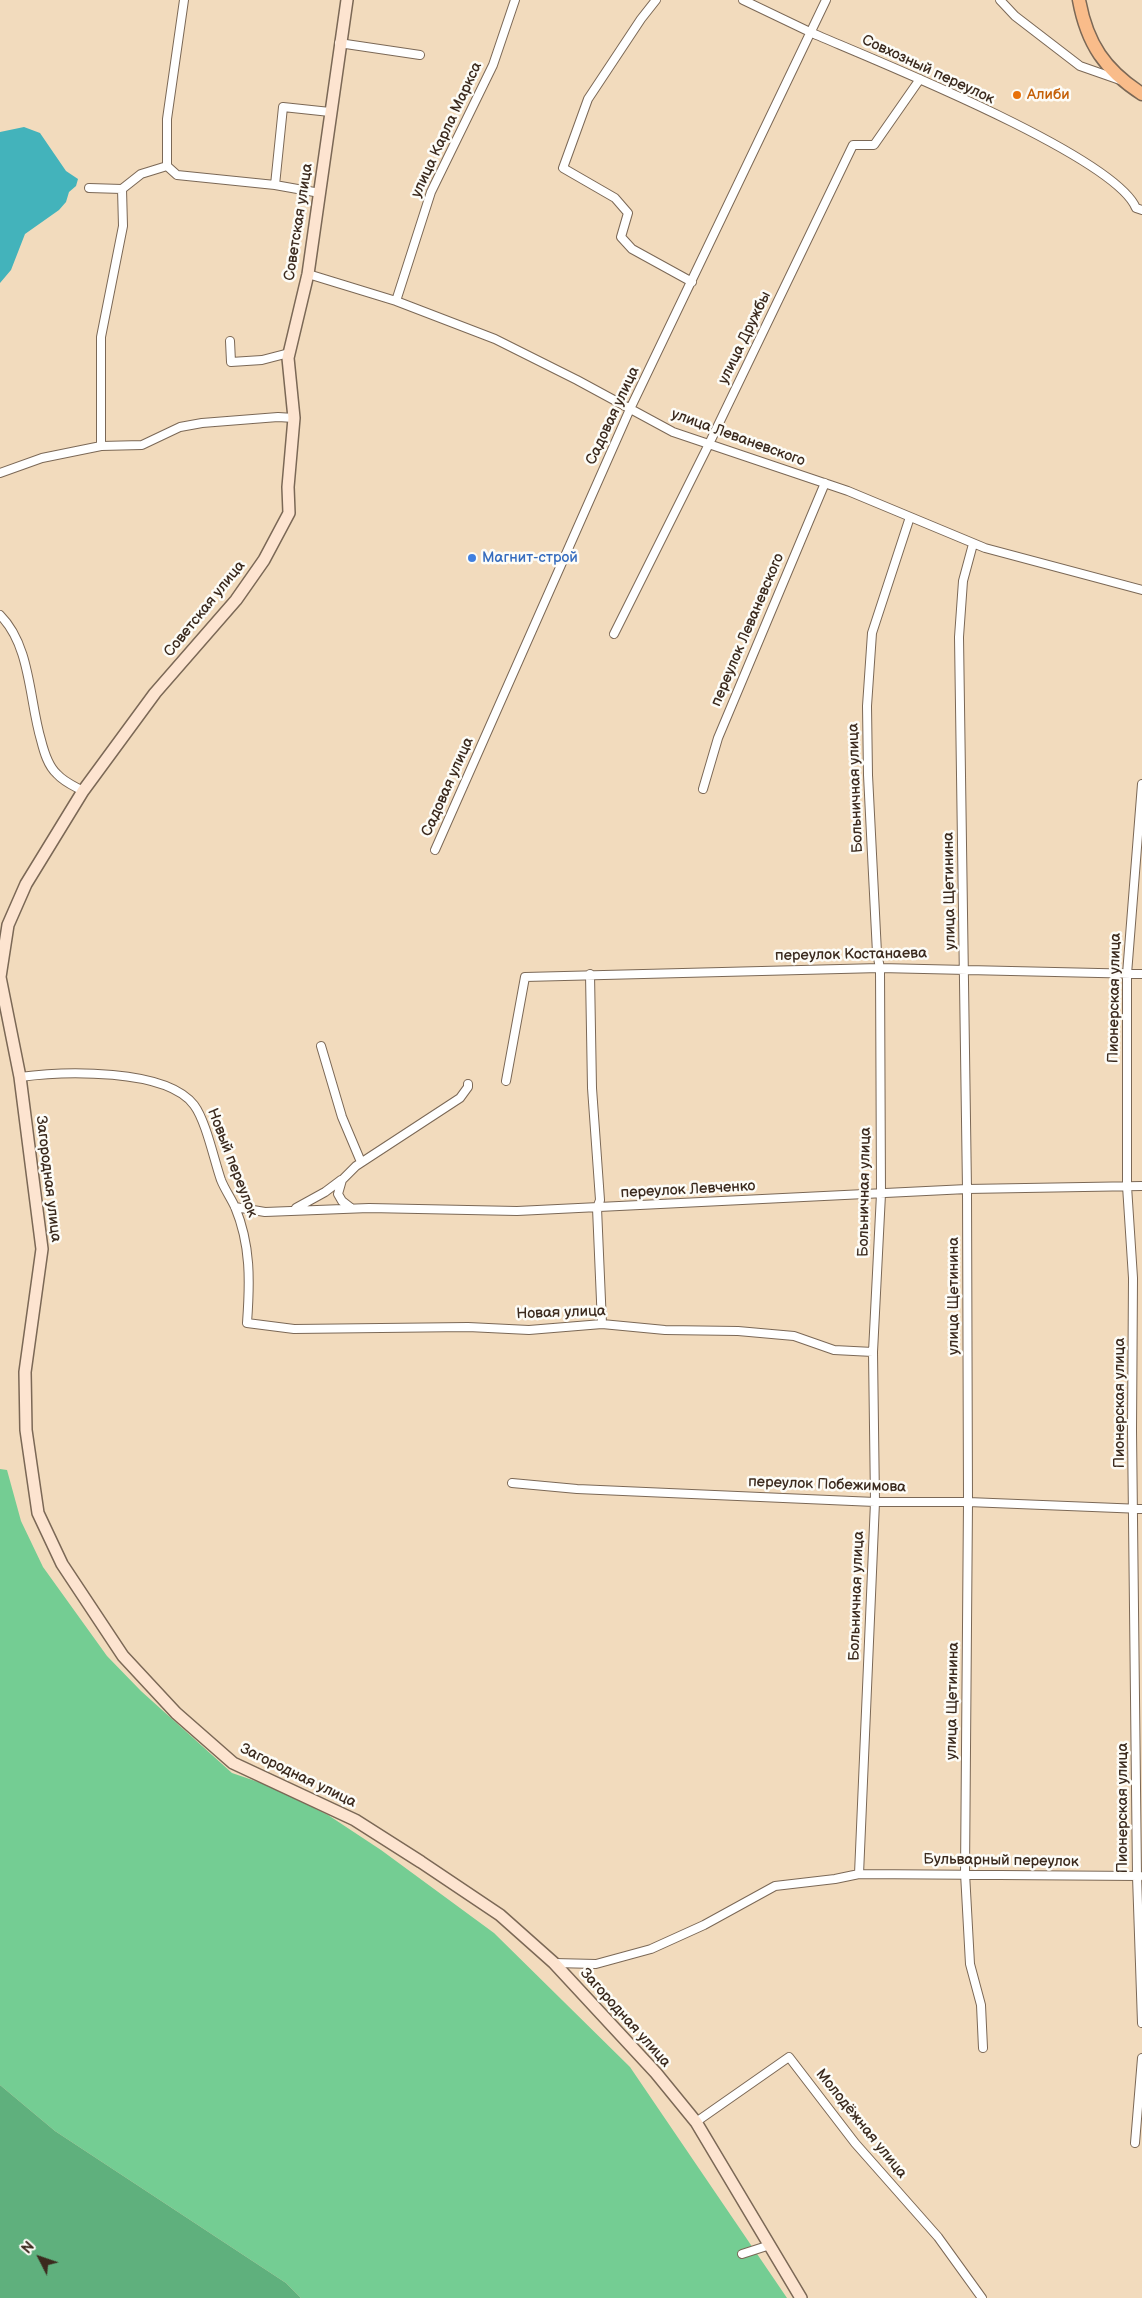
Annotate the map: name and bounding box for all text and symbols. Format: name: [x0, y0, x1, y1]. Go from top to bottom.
street label: Совхозный переулок: [859, 31, 997, 109]
street label: улица Карла Маркса: [408, 59, 486, 201]
place label: Алиби: [1027, 86, 1070, 104]
marker: Алиби: [1011, 89, 1023, 101]
street label: Советская улица: [281, 162, 317, 282]
street label: улица Дружбы: [715, 289, 775, 387]
street label: Садовая улица: [582, 364, 644, 468]
street label: улица Леваневского: [669, 405, 807, 471]
place label: Магнит-строй: [482, 549, 578, 567]
street label: переулок Леваневского: [708, 551, 788, 709]
marker: Магнит-строй: [466, 552, 478, 564]
street label: Советская улица: [161, 557, 249, 661]
street label: Больничная улица: [845, 723, 867, 853]
street label: Садовая улица: [418, 735, 478, 839]
street label: улица Щетинина: [940, 832, 960, 950]
street label: Пионерская улица: [1105, 933, 1125, 1063]
street label: переулок Костанаева: [775, 945, 927, 965]
street label: Новый переулок: [203, 1106, 261, 1220]
street label: Загородная улица: [31, 1115, 65, 1243]
street label: Больничная улица: [855, 1127, 875, 1257]
street label: переулок Левченко: [620, 1177, 756, 1203]
street label: улица Щетинина: [945, 1237, 963, 1355]
street label: Новая улица: [516, 1302, 606, 1324]
street label: Пионерская улица: [1111, 1338, 1129, 1468]
street label: переулок Побежимова: [748, 1473, 906, 1497]
street label: Больничная улица: [846, 1531, 868, 1661]
street label: улица Щетинина: [943, 1642, 963, 1760]
street label: Загородная улица: [237, 1740, 359, 1812]
street label: Пионерская улица: [1114, 1743, 1132, 1873]
street label: Бульварный переулок: [923, 1851, 1079, 1871]
street label: Загородная улица: [576, 1965, 674, 2071]
street label: Молодёжная улица: [811, 2066, 911, 2182]
north arrow: [15, 2233, 65, 2283]
text: N: [18, 2238, 38, 2257]

